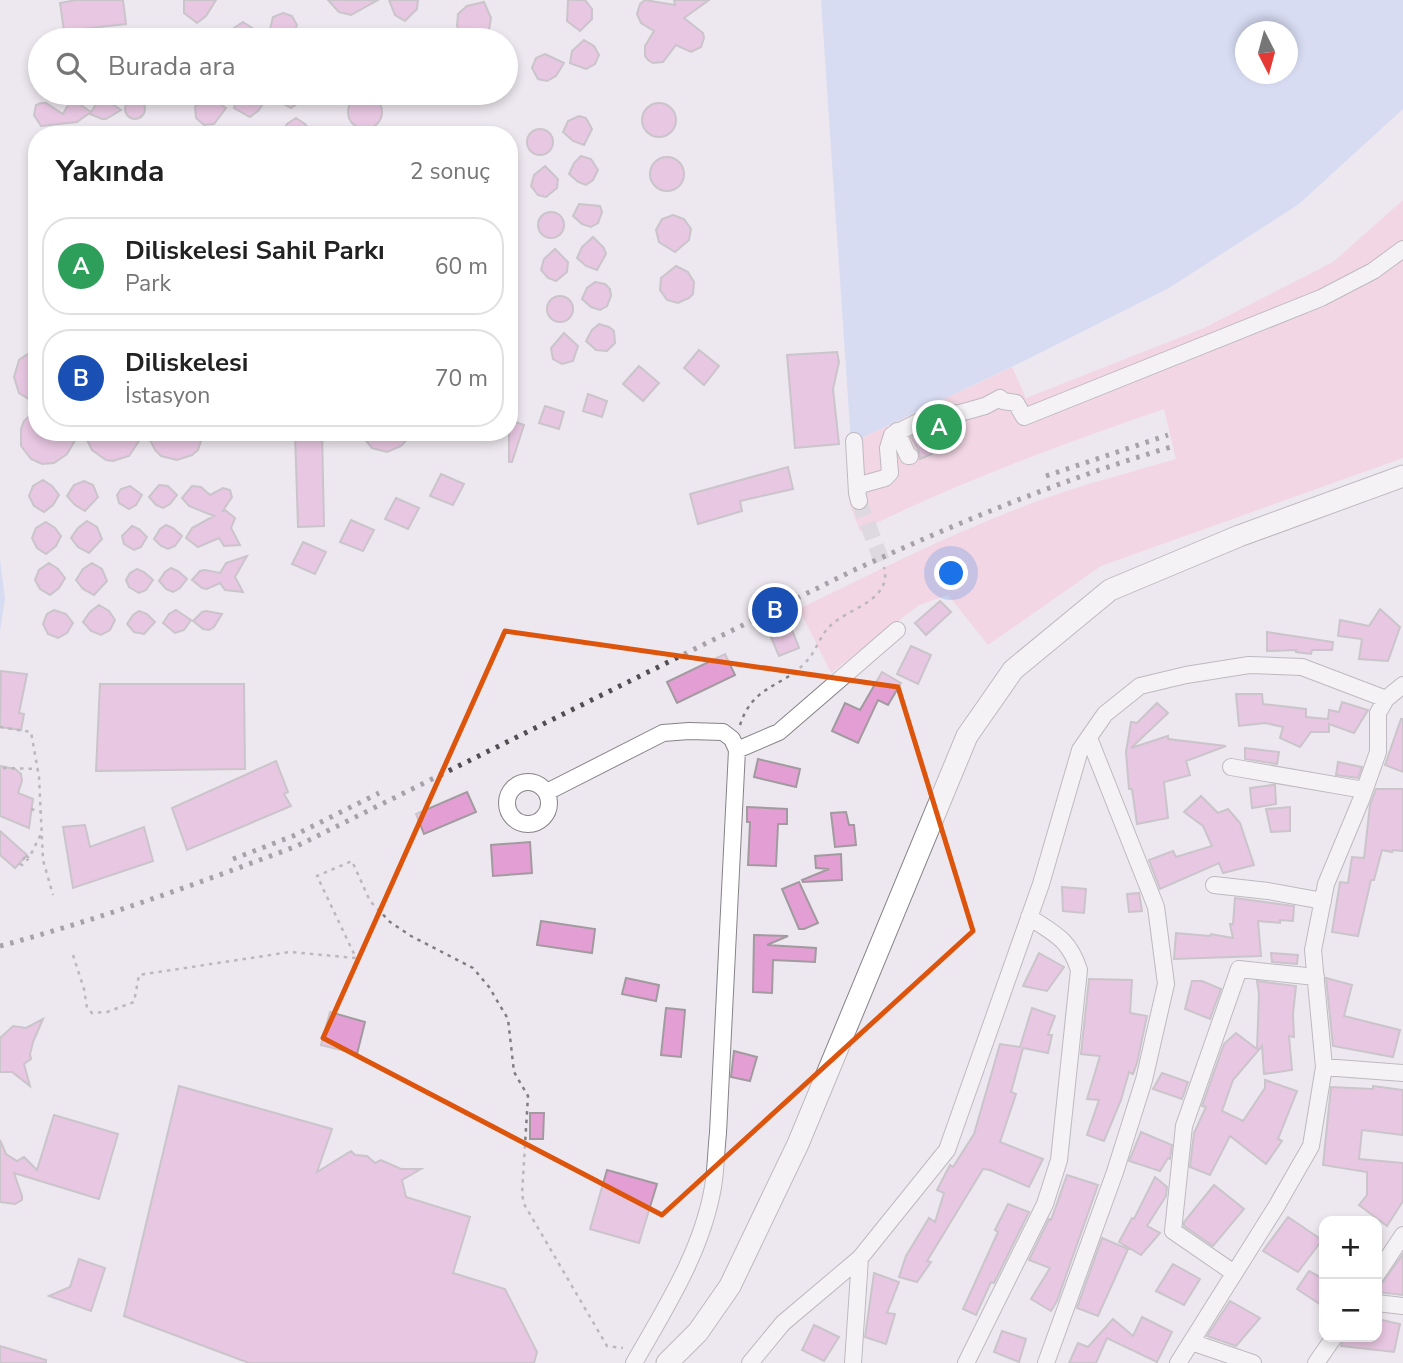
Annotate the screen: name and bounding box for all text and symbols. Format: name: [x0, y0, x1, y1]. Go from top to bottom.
north arrow: [1235, 21, 1298, 84]
search box: [28, 28, 518, 105]
icon: search: [52, 48, 90, 86]
text: Burada ara: [108, 49, 235, 84]
text: Yakında: [56, 151, 164, 192]
text: 2 sonuç: [410, 156, 490, 187]
text: Diliskelesi Sahil Parkı: [125, 233, 385, 268]
text: A: [72, 251, 90, 282]
text: 60 m: [435, 251, 488, 282]
text: Park: [125, 268, 171, 299]
text: Diliskelesi: [125, 345, 248, 380]
text: B: [73, 363, 89, 394]
text: 70 m: [435, 363, 488, 394]
text: İstasyon: [125, 380, 210, 411]
pin: A: [916, 401, 962, 453]
your location: [934, 556, 968, 590]
pin: B: [752, 584, 798, 636]
map controls: [1319, 1216, 1382, 1342]
button: +: [1319, 1216, 1382, 1279]
button: −: [1319, 1279, 1382, 1342]

